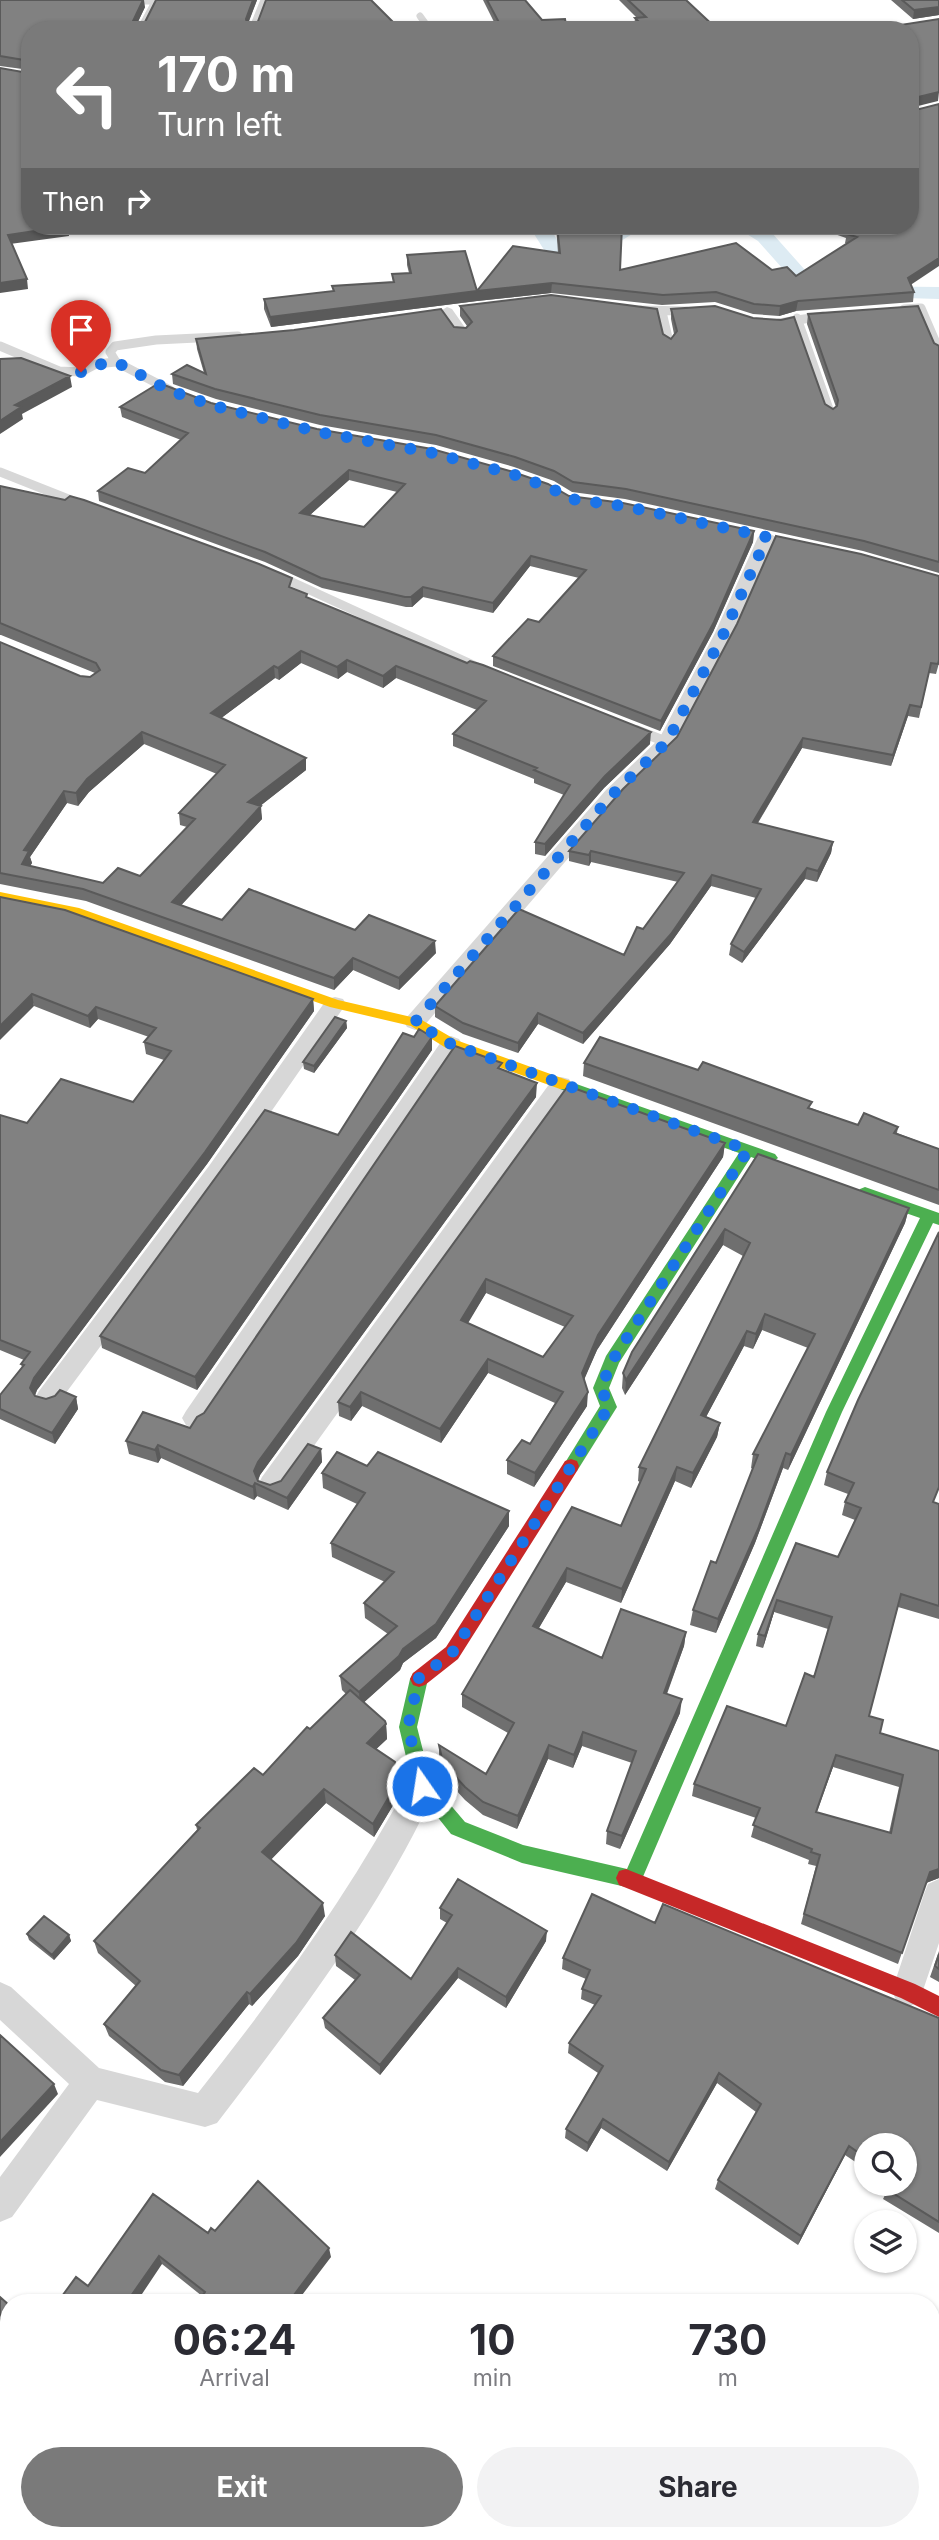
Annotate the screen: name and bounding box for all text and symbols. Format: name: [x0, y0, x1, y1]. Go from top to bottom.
text: 170 m: [157, 45, 295, 104]
icon: left: [42, 49, 133, 140]
text: Turn left: [157, 105, 282, 144]
icon: right: [119, 182, 157, 220]
text: Then: [42, 186, 105, 217]
pin: [51, 300, 111, 372]
icon: arrive: [62, 311, 100, 349]
position arrow: [385, 1749, 459, 1823]
map controls: [854, 2133, 917, 2273]
button: search: [854, 2133, 917, 2196]
button: layers: [854, 2210, 917, 2273]
text: 06:24: [173, 2314, 296, 2365]
text: 10: [469, 2314, 516, 2365]
text: 730: [688, 2314, 767, 2365]
text: Arrival: [199, 2364, 270, 2392]
text: min: [473, 2364, 512, 2392]
text: m: [718, 2364, 738, 2392]
button: Exit: [21, 2447, 463, 2527]
button: Share: [477, 2447, 919, 2527]

